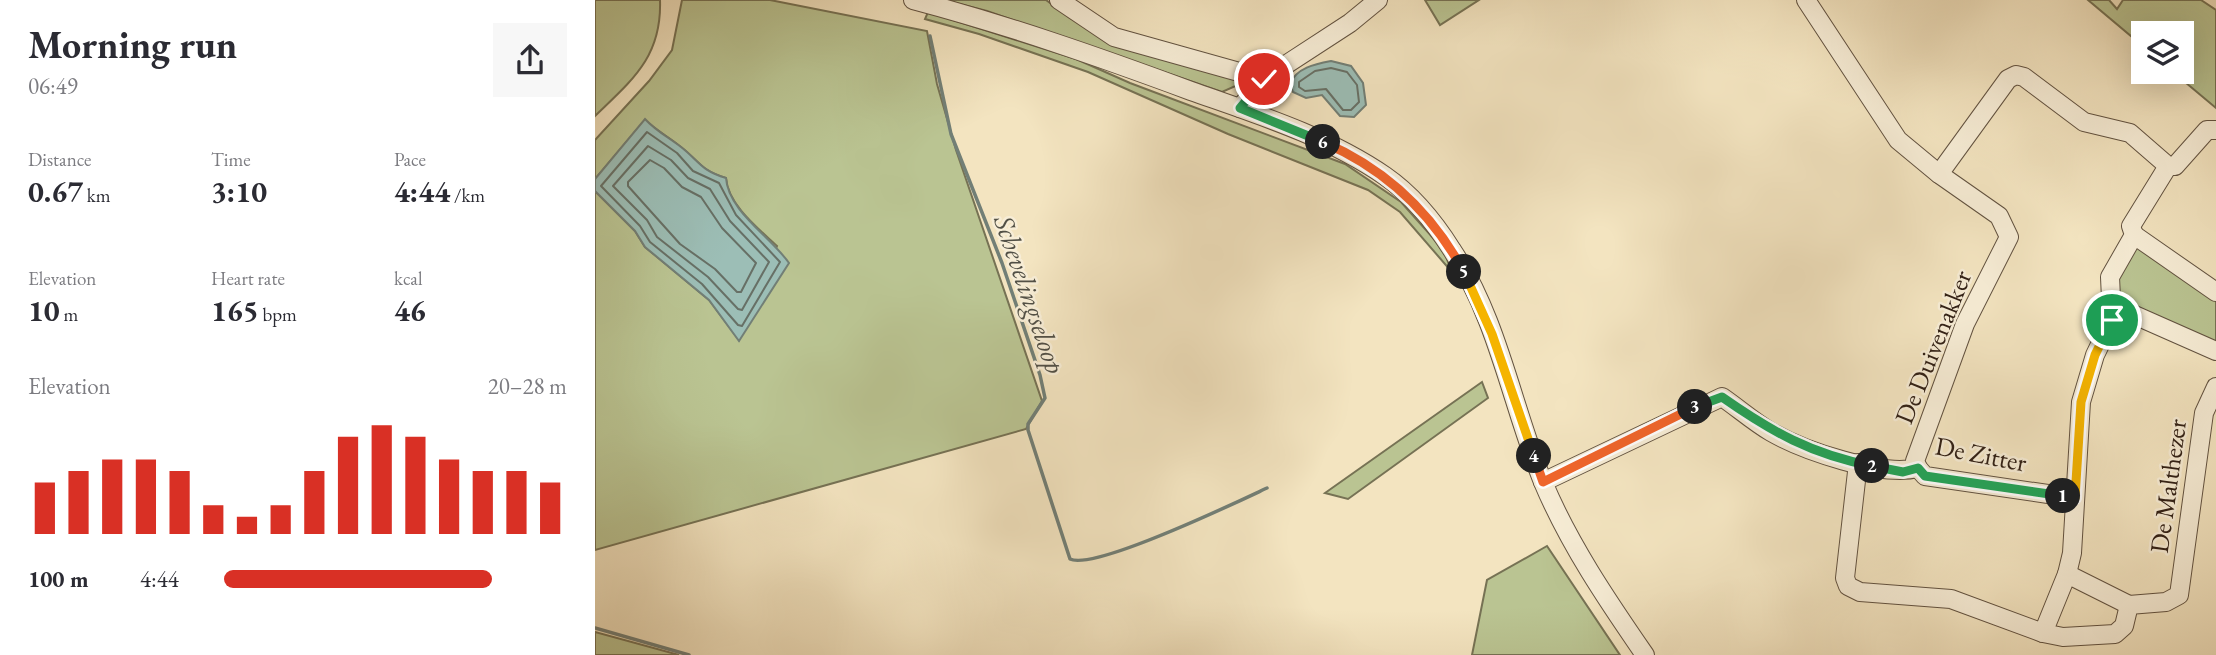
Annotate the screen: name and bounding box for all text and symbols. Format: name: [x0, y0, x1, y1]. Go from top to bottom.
text: Morning run: [28, 20, 237, 69]
map controls: [2131, 21, 2194, 84]
button: layers: [2131, 21, 2194, 84]
button: share: [493, 23, 567, 97]
pin: [1234, 49, 1294, 109]
icon: check: [1245, 60, 1283, 98]
text: 06:49: [28, 71, 78, 101]
pin: 6: [1305, 124, 1341, 160]
text: 6: [1317, 129, 1328, 154]
text: Distance: [28, 147, 91, 172]
text: Time: [211, 147, 251, 172]
text: Pace: [394, 147, 426, 172]
text: 0.67: [28, 172, 83, 211]
text: 3:10: [211, 172, 267, 211]
text: 4:44: [394, 172, 450, 211]
text: km: [83, 183, 111, 208]
text: /km: [450, 183, 485, 208]
water label: Schevelingseloop: [986, 209, 1074, 379]
pin: 5: [1447, 254, 1481, 290]
text: 5: [1458, 259, 1469, 284]
street label: De Duivenakker: [1887, 265, 1979, 429]
text: Elevation: [28, 266, 96, 291]
text: Heart rate: [211, 266, 285, 291]
text: kcal: [394, 266, 423, 291]
pin: [2082, 290, 2142, 350]
text: 10: [28, 291, 60, 330]
text: 165: [211, 291, 259, 330]
text: 46: [394, 291, 426, 330]
icon: arrive: [2093, 301, 2131, 339]
text: m: [60, 302, 78, 327]
text: bpm: [259, 302, 297, 327]
text: Elevation: [28, 371, 111, 401]
text: 20–28 m: [488, 371, 567, 401]
pin: 3: [1677, 390, 1713, 424]
text: 3: [1689, 394, 1700, 419]
street label: De Malthezer: [2142, 417, 2194, 555]
street label: De Zitter: [1933, 429, 2030, 480]
pin: 4: [1517, 438, 1551, 474]
text: 4: [1528, 443, 1539, 468]
pin: 2: [1855, 448, 1889, 484]
text: 2: [1866, 453, 1877, 478]
pin: 1: [2045, 478, 2081, 514]
text: 1: [2057, 483, 2068, 508]
text: 100 m: [28, 564, 89, 594]
text: 4:44: [140, 564, 179, 594]

